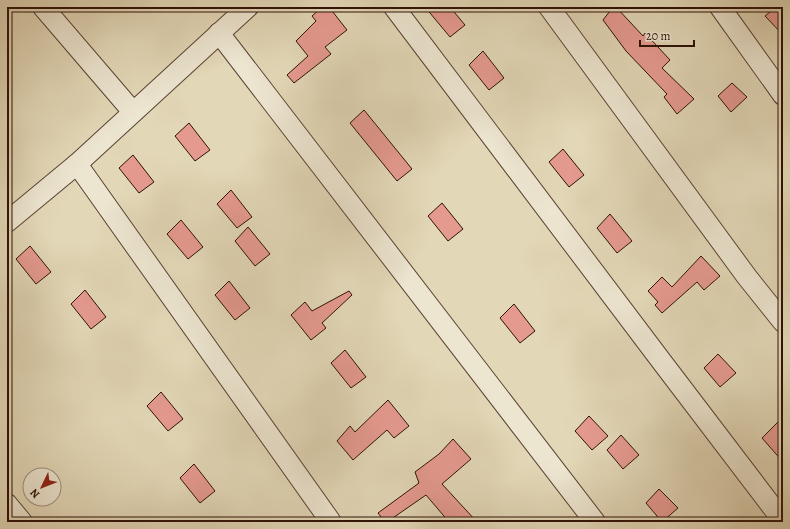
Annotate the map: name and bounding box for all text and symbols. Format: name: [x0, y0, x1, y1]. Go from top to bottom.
scale bar: [640, 22, 694, 48]
text: 20 m: [646, 28, 670, 44]
north arrow: [22, 467, 62, 507]
text: N: [27, 485, 43, 502]

